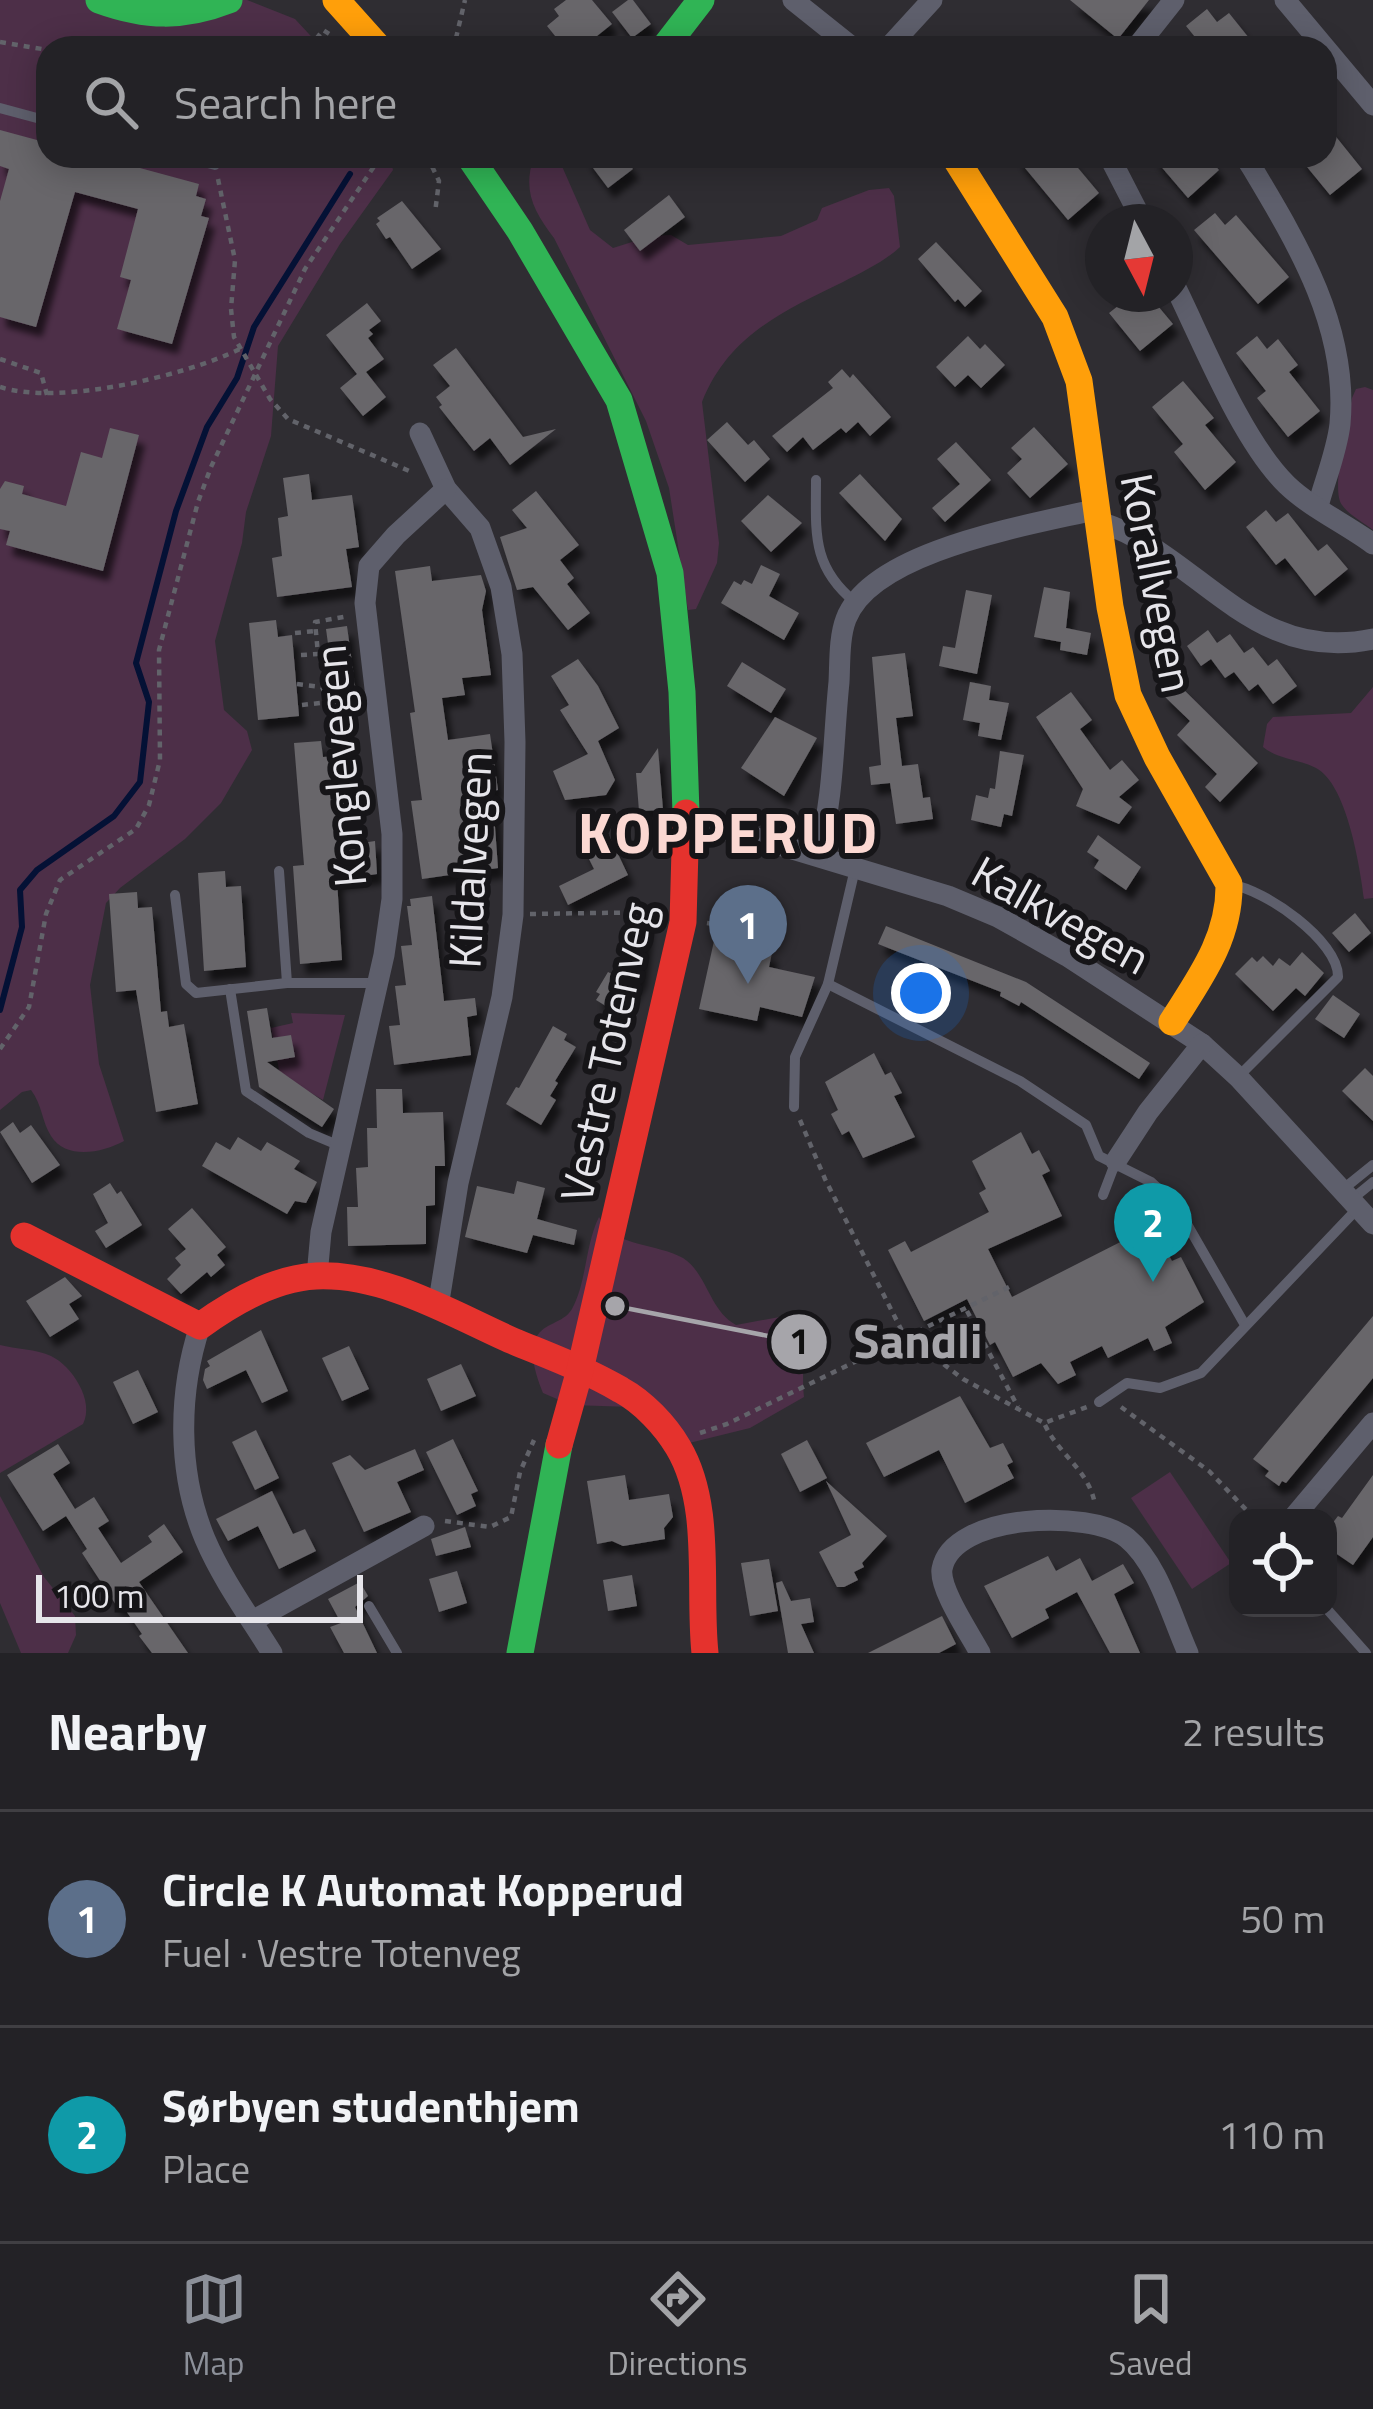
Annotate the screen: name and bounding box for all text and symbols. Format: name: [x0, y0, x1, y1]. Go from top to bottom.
search box: [36, 36, 1337, 168]
text: Search here: [174, 68, 397, 136]
icon: search: [78, 69, 144, 135]
north arrow: [1085, 204, 1193, 312]
street label: Korallvegen: [1103, 468, 1212, 698]
street label: Konglevegen: [295, 642, 383, 890]
street label: Kildalvegen: [429, 750, 509, 970]
district label: KOPPERUD: [578, 788, 880, 875]
street label: Kalkvegen: [960, 837, 1163, 991]
pin: 1: [709, 885, 787, 984]
street label: Vestre Totenveg: [541, 896, 671, 1208]
your location: [891, 963, 951, 1023]
pin: 2: [1114, 1183, 1192, 1282]
callout: Sandli: [769, 1300, 1006, 1384]
text: Sandli: [854, 1304, 982, 1377]
text: 1: [789, 1313, 809, 1368]
map controls: [1229, 1509, 1337, 1617]
button: locate: [1229, 1509, 1337, 1617]
scale bar: [36, 1569, 363, 1622]
text: 100 m: [54, 1571, 144, 1621]
text: Nearby: [48, 1692, 207, 1770]
text: 2 results: [1182, 1702, 1325, 1761]
text: Circle K Automat Kopperud: [162, 1855, 684, 1923]
text: 1: [76, 1889, 98, 1948]
text: 50 m: [1240, 1889, 1325, 1948]
text: Fuel · Vestre Totenveg: [162, 1923, 521, 1982]
text: Sørbyen studenthjem: [162, 2071, 580, 2139]
text: 2: [76, 2105, 98, 2164]
text: 110 m: [1218, 2105, 1325, 2164]
text: Place: [162, 2139, 250, 2198]
tab: Map: [181, 2266, 247, 2388]
tab: Directions: [608, 2266, 748, 2388]
tab: Saved: [1109, 2266, 1192, 2388]

